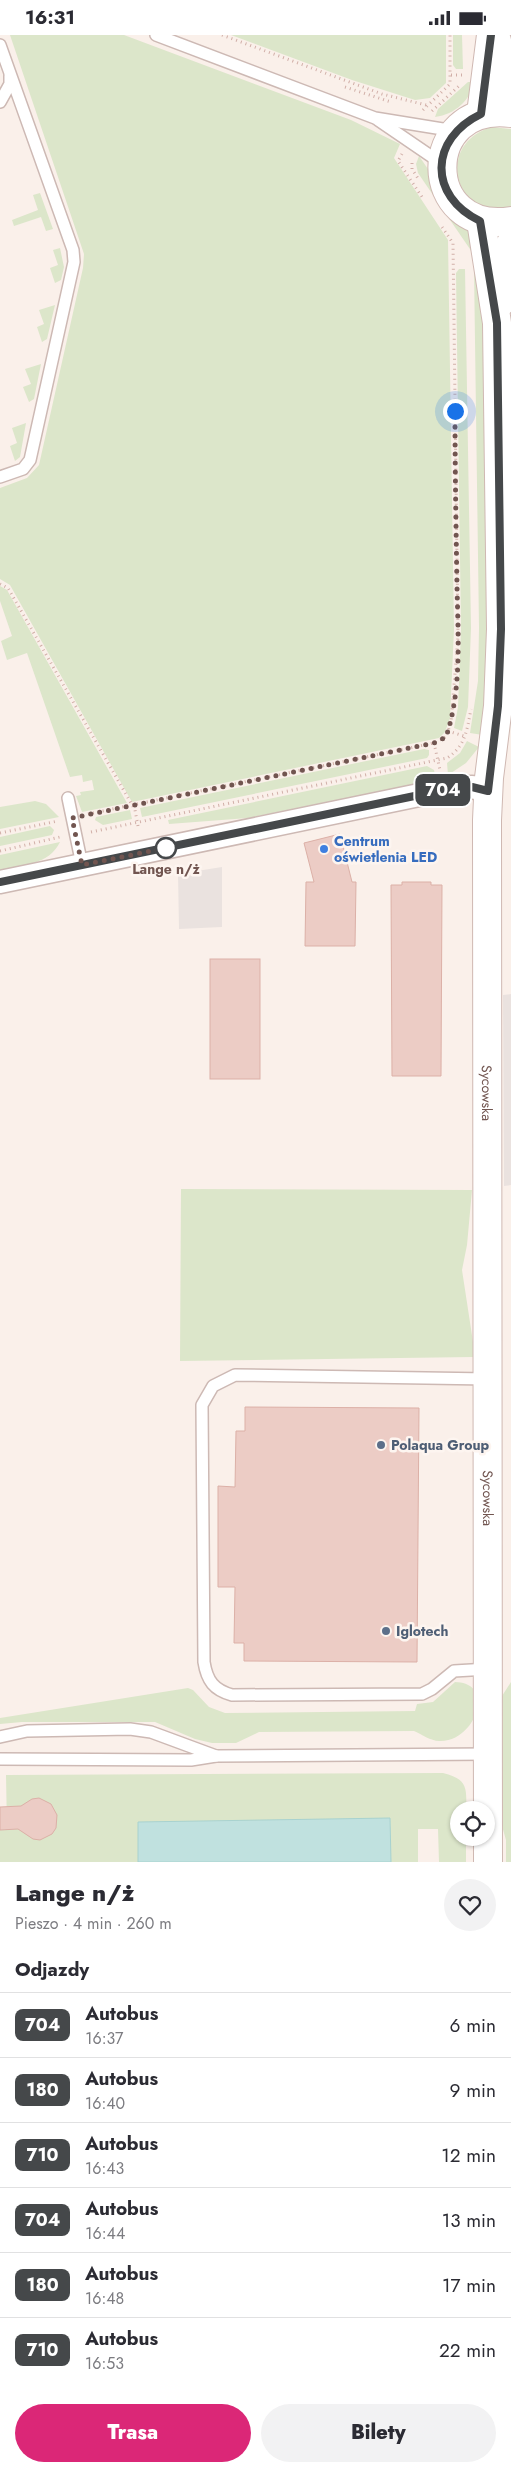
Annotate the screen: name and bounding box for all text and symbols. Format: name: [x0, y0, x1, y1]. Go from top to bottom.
text: 16:31: [25, 4, 75, 31]
your location: [443, 399, 468, 424]
line badge: 704: [414, 774, 472, 806]
text: 704: [425, 777, 461, 803]
place label: Centrum oświetlenia LED: [334, 831, 437, 867]
marker: Lange n/ż: [155, 837, 177, 859]
marker: Centrum oświetlenia LED: [318, 843, 330, 855]
place label: Lange n/ż: [132, 859, 200, 879]
street label: Sycowska: [477, 1065, 497, 1121]
place label: Polaqua Group: [391, 1435, 490, 1455]
marker: Polaqua Group: [375, 1439, 387, 1451]
street label: Sycowska: [478, 1470, 498, 1526]
place label: Iglotech: [396, 1621, 448, 1641]
marker: Iglotech: [380, 1625, 392, 1637]
map controls: [450, 1801, 495, 1846]
button: locate: [450, 1801, 495, 1846]
text: Lange n/ż: [15, 1875, 134, 1910]
button: heart: [444, 1879, 496, 1931]
text: Pieszo · 4 min · 260 m: [15, 1912, 172, 1935]
text: Odjazdy: [15, 1956, 89, 1983]
text: Autobus: [85, 2000, 158, 2027]
text: 704: [25, 2012, 60, 2038]
text: 6 min: [450, 2012, 496, 2039]
text: 16:37: [85, 2027, 123, 2050]
text: Autobus: [85, 2065, 158, 2092]
text: 180: [26, 2077, 59, 2103]
text: 9 min: [450, 2077, 496, 2104]
text: 16:40: [85, 2092, 125, 2115]
text: Autobus: [85, 2130, 158, 2157]
text: 710: [27, 2142, 58, 2168]
text: 12 min: [441, 2142, 496, 2169]
text: 16:43: [85, 2157, 124, 2180]
text: Autobus: [85, 2195, 158, 2222]
text: 704: [25, 2207, 60, 2233]
text: 13 min: [442, 2207, 496, 2234]
text: 16:44: [85, 2222, 125, 2245]
text: Autobus: [85, 2260, 158, 2287]
text: 180: [26, 2272, 59, 2298]
text: 17 min: [442, 2272, 496, 2299]
text: 16:48: [85, 2287, 124, 2310]
text: Autobus: [85, 2325, 158, 2352]
text: 710: [27, 2337, 58, 2363]
text: 22 min: [439, 2337, 496, 2364]
text: 16:53: [85, 2352, 124, 2375]
button: Trasa: [15, 2404, 251, 2462]
button: Bilety: [261, 2404, 496, 2462]

